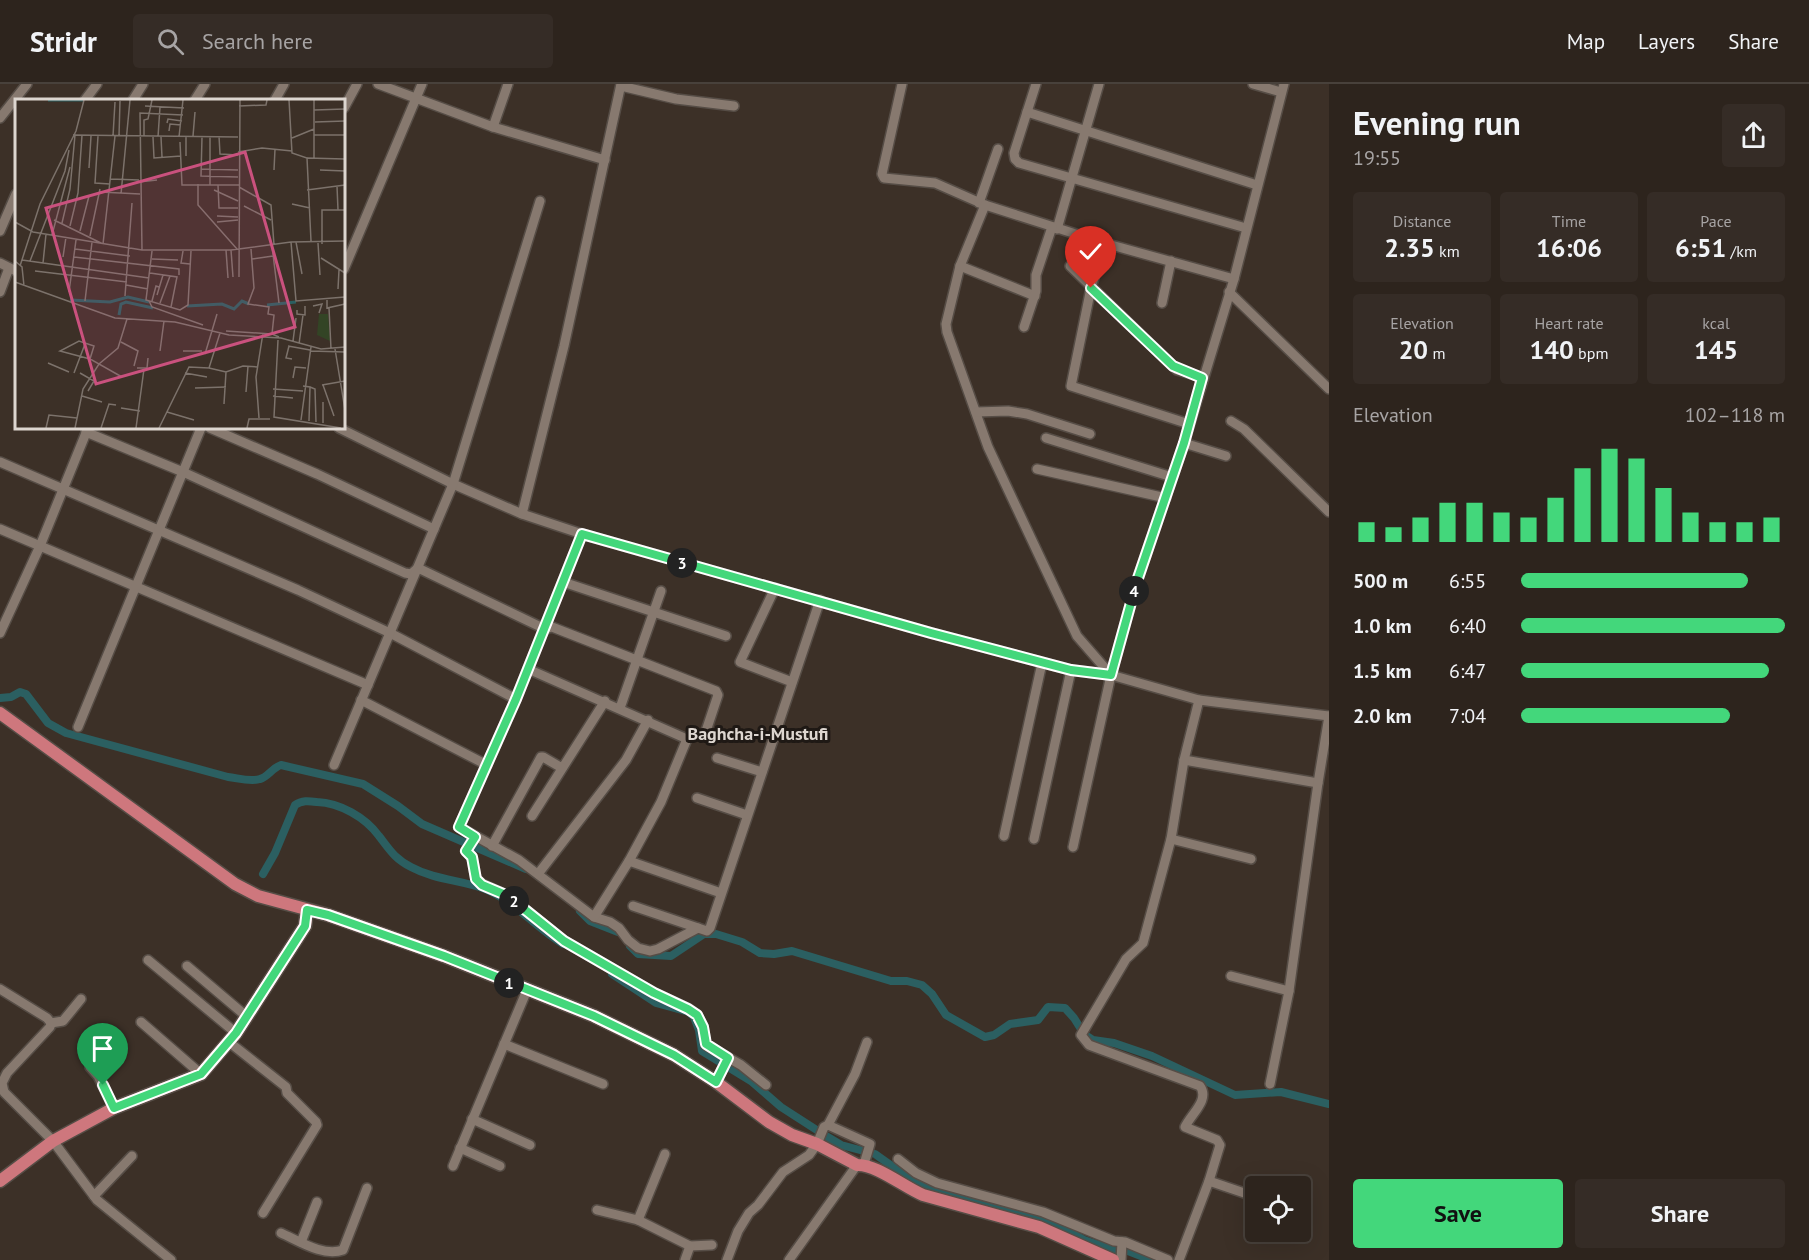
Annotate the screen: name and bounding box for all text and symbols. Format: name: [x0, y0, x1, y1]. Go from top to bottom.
search box: [133, 14, 553, 68]
text: Stridr: [30, 23, 97, 60]
icon: search: [154, 25, 187, 58]
text: Search here: [202, 27, 313, 55]
text: Map: [1567, 28, 1605, 55]
text: Layers: [1638, 28, 1695, 55]
text: Share: [1728, 28, 1779, 55]
inset map: [15, 99, 345, 429]
text: Evening run: [1353, 101, 1521, 144]
button: share: [1722, 104, 1785, 167]
text: 19:55: [1353, 145, 1401, 171]
text: Distance: [1393, 211, 1451, 231]
text: Time: [1552, 211, 1586, 231]
text: Pace: [1700, 211, 1732, 231]
pin: [1065, 226, 1116, 288]
text: 2.35: [1384, 231, 1435, 264]
text: 16:06: [1536, 231, 1602, 264]
text: 6:51: [1675, 231, 1726, 264]
icon: check: [1074, 235, 1107, 268]
text: km: [1435, 241, 1460, 261]
text: /km: [1726, 241, 1757, 261]
text: Elevation: [1390, 313, 1454, 333]
text: Heart rate: [1534, 313, 1604, 333]
text: kcal: [1702, 313, 1730, 333]
text: 20: [1399, 333, 1428, 366]
text: 140: [1530, 333, 1574, 366]
text: 145: [1694, 333, 1738, 366]
text: m: [1428, 343, 1445, 363]
text: bpm: [1574, 343, 1608, 363]
text: Elevation: [1353, 402, 1433, 428]
text: 102–118 m: [1685, 402, 1785, 428]
pin: 3: [667, 548, 697, 578]
text: 3: [677, 553, 687, 573]
text: 500 m: [1353, 568, 1408, 594]
text: 6:55: [1449, 568, 1486, 594]
pin: 4: [1119, 576, 1149, 606]
text: 4: [1129, 581, 1139, 601]
text: 1.0 km: [1353, 613, 1412, 639]
text: 6:40: [1449, 613, 1486, 639]
text: 1.5 km: [1353, 658, 1412, 684]
text: 6:47: [1449, 658, 1486, 684]
text: 2.0 km: [1353, 703, 1412, 729]
text: 7:04: [1449, 703, 1486, 729]
district label: Baghcha-i-Mustufi: [688, 722, 828, 745]
pin: 2: [499, 886, 529, 916]
text: 2: [509, 891, 519, 911]
pin: 1: [494, 968, 524, 998]
text: 1: [504, 973, 514, 993]
pin: [77, 1023, 128, 1085]
icon: arrive: [86, 1032, 119, 1065]
map controls: [1245, 1176, 1311, 1242]
button: locate: [1245, 1176, 1311, 1242]
button: Save: [1353, 1179, 1563, 1248]
button: Share: [1575, 1179, 1785, 1248]

